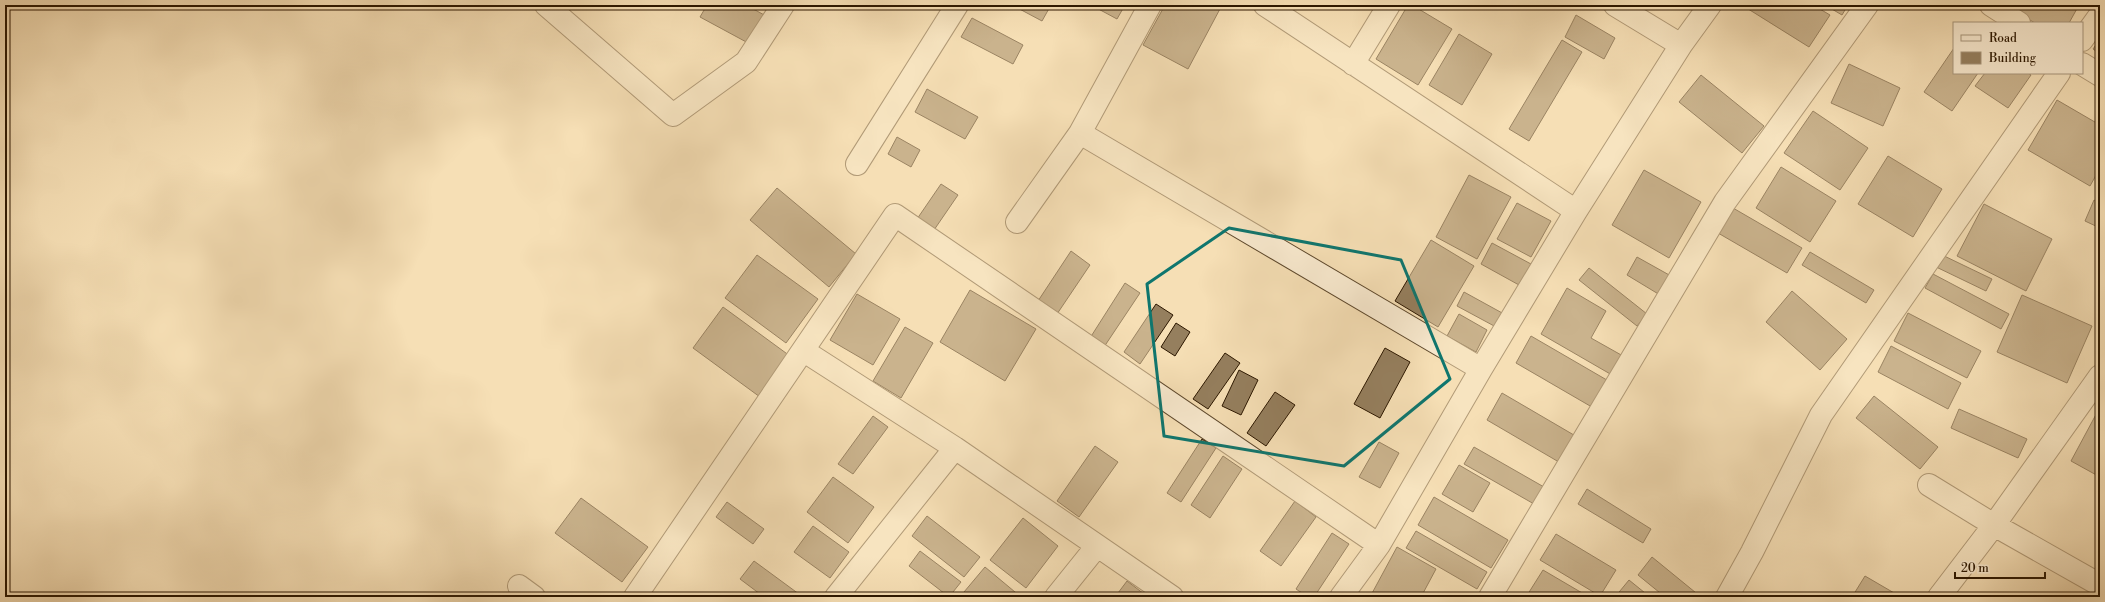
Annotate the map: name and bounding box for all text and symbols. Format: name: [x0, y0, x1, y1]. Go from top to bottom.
legend: [1953, 22, 2083, 74]
text: Road: [1989, 31, 2017, 46]
text: Building: [1988, 51, 2037, 66]
scale bar: [1955, 554, 2045, 580]
text: 20 m: [1961, 561, 1989, 576]

